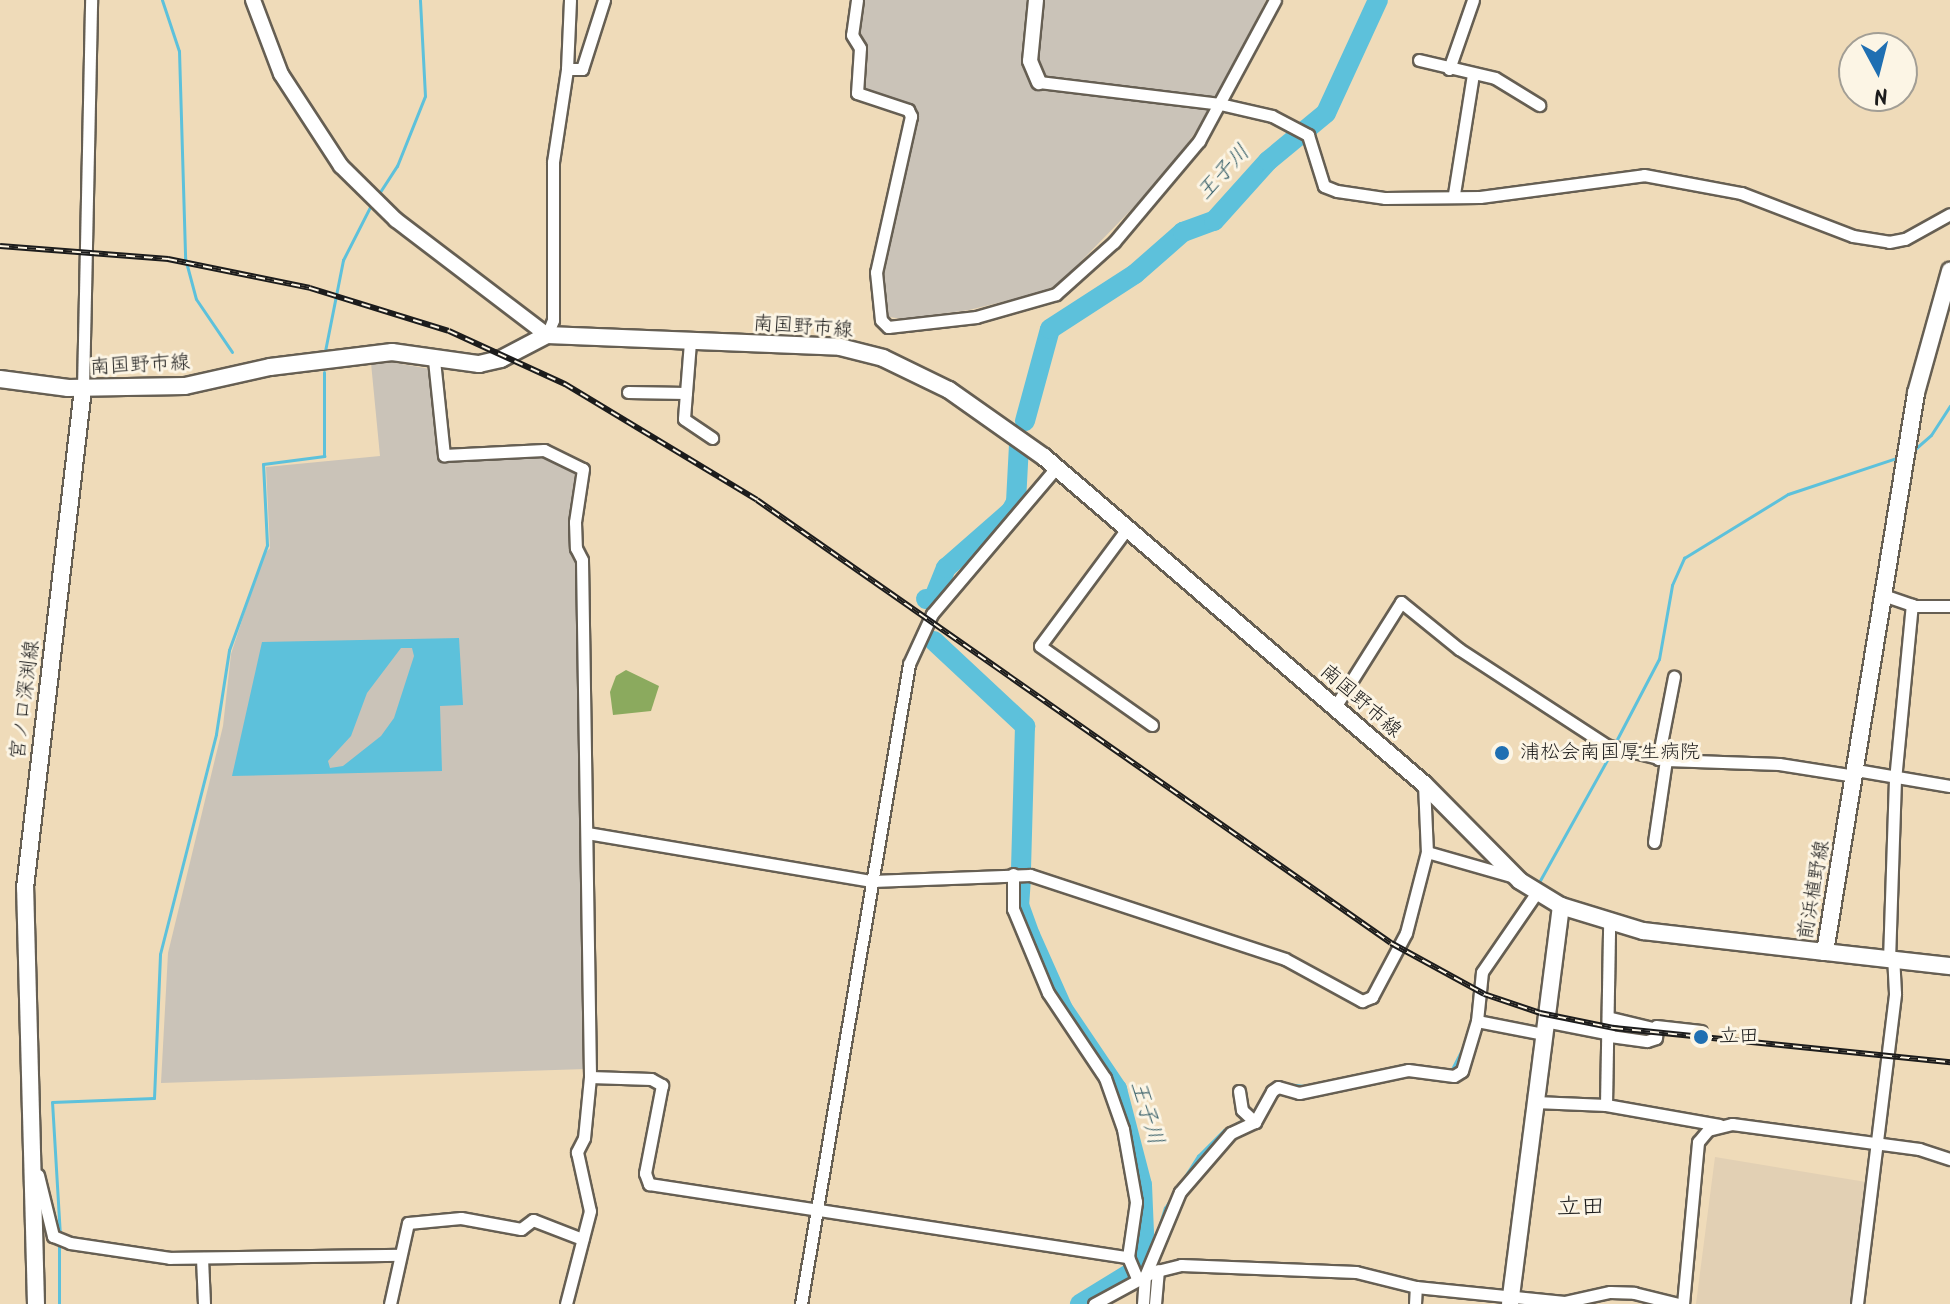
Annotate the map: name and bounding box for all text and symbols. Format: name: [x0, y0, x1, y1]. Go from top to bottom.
north arrow: [1838, 32, 1918, 112]
text: N: [1872, 76, 1890, 113]
water label: 王子川: [1192, 140, 1256, 206]
street label: 南国野市線: [752, 313, 854, 343]
street label: 南国野市線: [89, 351, 191, 381]
street label: 宮ノ口深渕線: [7, 639, 45, 761]
street label: 南国野市線: [1314, 660, 1406, 744]
place label: 浦松会南国厚生病院: [1520, 741, 1700, 765]
marker: 浦松会南国厚生病院: [1491, 742, 1513, 764]
street label: 前浜植野線: [1794, 839, 1836, 941]
place label: 立田: [1719, 1025, 1759, 1049]
marker: 立田: [1690, 1026, 1712, 1048]
water label: 王子川: [1124, 1078, 1168, 1148]
district label: 立田: [1557, 1194, 1605, 1222]

